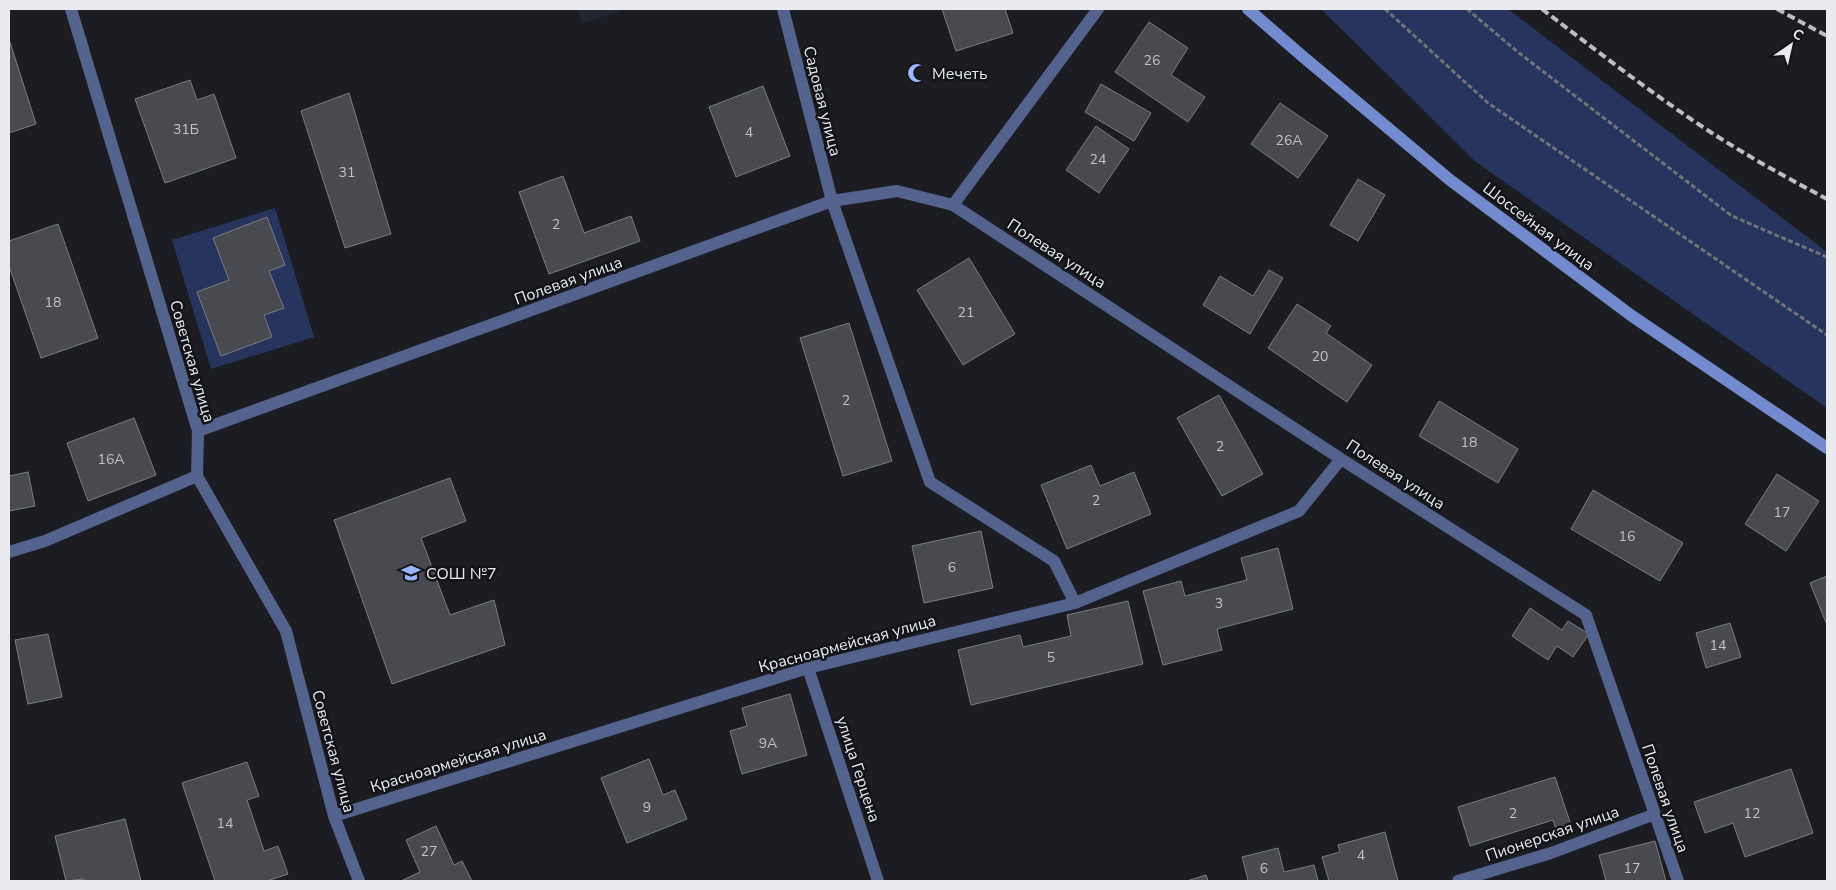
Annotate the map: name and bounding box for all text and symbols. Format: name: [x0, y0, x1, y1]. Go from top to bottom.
north arrow: [1766, 20, 1816, 70]
text: С: [1789, 24, 1808, 45]
street label: Садовая улица: [798, 44, 846, 158]
house number: 26: [1144, 51, 1160, 70]
mosque icon: Мечеть: [906, 62, 928, 84]
place label: Мечеть: [932, 63, 988, 85]
house number: 31Б: [173, 120, 199, 139]
house number: 4: [745, 123, 753, 142]
house number: 26А: [1275, 131, 1303, 150]
house number: 24: [1090, 150, 1106, 169]
house number: 31: [339, 163, 355, 182]
street label: Шоссейная улица: [1478, 178, 1599, 276]
street label: Полевая улица: [1003, 214, 1110, 294]
house number: 2: [552, 215, 560, 234]
street label: Полевая улица: [511, 251, 625, 311]
house number: 18: [45, 293, 61, 312]
street label: Советская улица: [164, 298, 220, 425]
house number: 21: [958, 303, 974, 322]
house number: 20: [1312, 347, 1328, 366]
house number: 2: [842, 391, 850, 410]
house number: 18: [1461, 433, 1477, 452]
street label: Полевая улица: [1342, 435, 1449, 515]
house number: 2: [1216, 437, 1224, 456]
house number: 16А: [97, 450, 125, 469]
house number: 2: [1092, 491, 1100, 510]
house number: 17: [1774, 503, 1790, 522]
house number: 16: [1619, 527, 1635, 546]
house number: 6: [948, 558, 956, 577]
school or university icon: СОШ №7: [400, 562, 422, 584]
place label: СОШ №7: [426, 563, 497, 585]
house number: 3: [1215, 594, 1223, 613]
street label: Красноармейская улица: [756, 610, 939, 678]
house number: 14: [1710, 636, 1726, 655]
house number: 5: [1047, 648, 1055, 667]
street label: Советская улица: [306, 687, 360, 815]
street label: улица Герцена: [831, 714, 885, 825]
street label: Красноармейская улица: [368, 724, 549, 798]
house number: 9А: [759, 734, 777, 753]
street label: Полевая улица: [1636, 741, 1694, 856]
house number: 9: [643, 798, 651, 817]
street label: Пионерская улица: [1483, 801, 1622, 867]
house number: 2: [1509, 804, 1517, 823]
house number: 12: [1744, 804, 1760, 823]
house number: 14: [217, 814, 233, 833]
house number: 27: [421, 842, 437, 861]
house number: 4: [1357, 846, 1365, 865]
house number: 6: [1260, 859, 1268, 878]
house number: 17: [1624, 859, 1640, 878]

